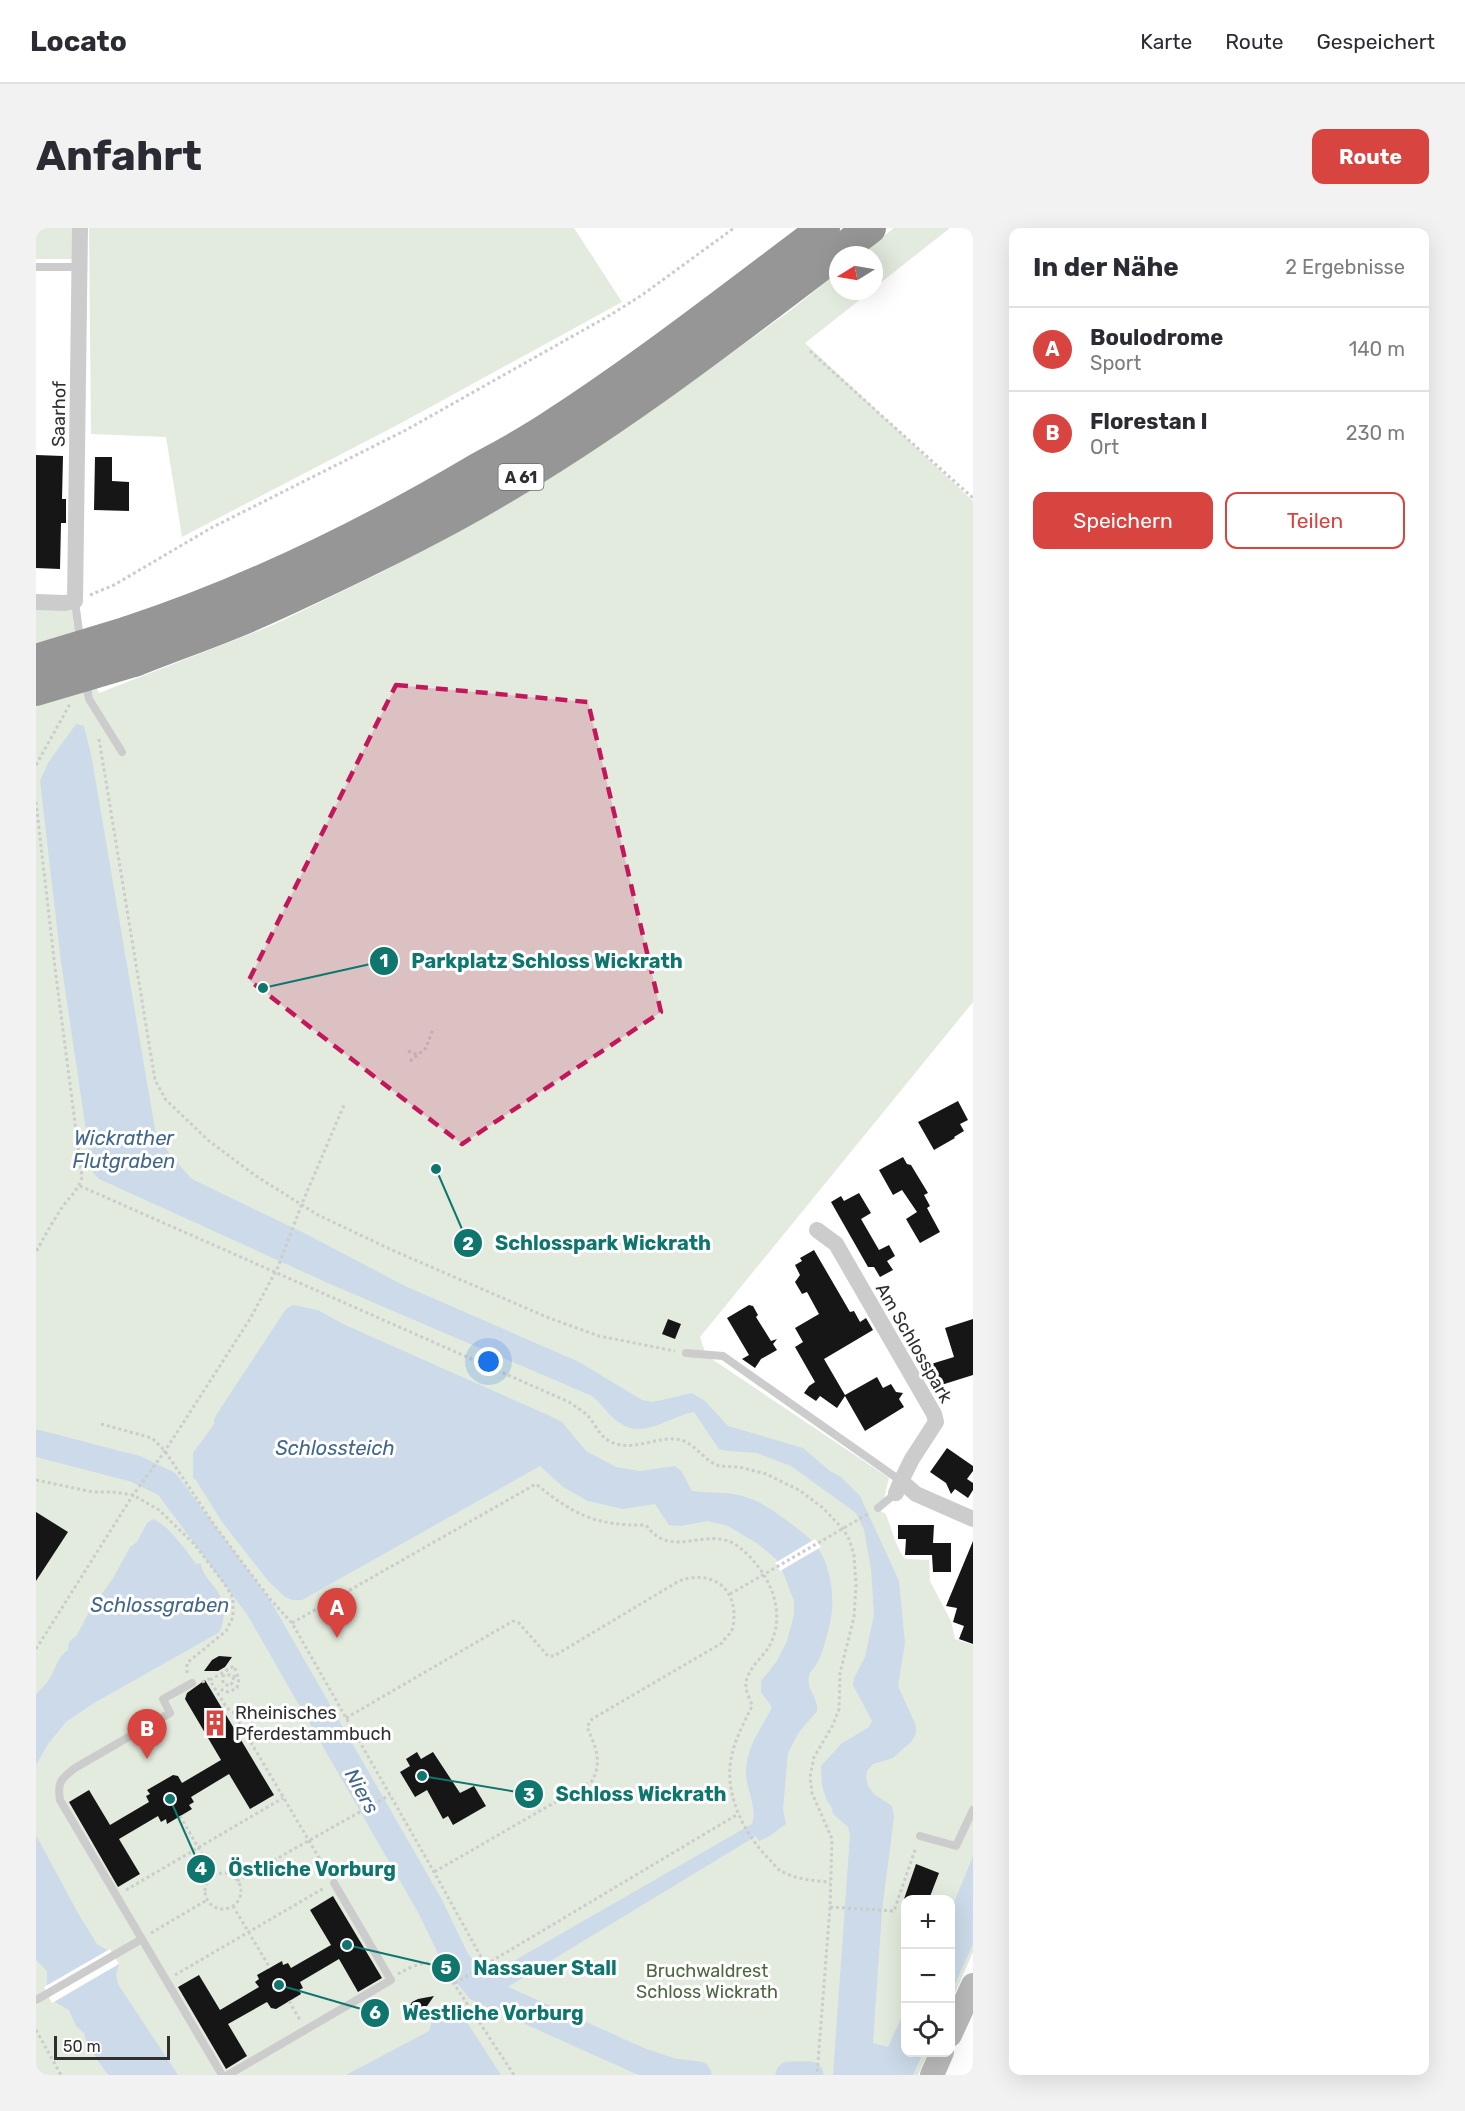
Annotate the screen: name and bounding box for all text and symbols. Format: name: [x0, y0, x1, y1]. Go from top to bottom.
text: Locato: [30, 25, 127, 58]
text: Karte: [1140, 29, 1192, 54]
text: Route: [1225, 29, 1284, 54]
text: Gespeichert: [1317, 29, 1435, 54]
button: Route: [1312, 129, 1429, 184]
text: Anfahrt: [36, 131, 202, 181]
north arrow: [829, 246, 883, 300]
text: In der Nähe: [1033, 252, 1179, 283]
text: 2 Ergebnisse: [1285, 255, 1405, 279]
text: Boulodrome: [1090, 324, 1223, 351]
text: A: [1045, 337, 1060, 361]
text: 140 m: [1349, 337, 1405, 361]
text: Sport: [1090, 351, 1141, 375]
street label: Saarhof: [47, 381, 71, 447]
text: Florestan I: [1090, 408, 1208, 435]
text: B: [1045, 421, 1060, 445]
text: 230 m: [1346, 421, 1405, 445]
text: Ort: [1090, 435, 1119, 459]
road number: A 61: [498, 464, 544, 490]
button: Speichern: [1033, 492, 1213, 549]
button: Teilen: [1225, 492, 1405, 549]
callout: Parkplatz Schloss Wickrath: [369, 942, 695, 980]
text: Parkplatz Schloss Wickrath: [411, 949, 683, 973]
text: 1: [380, 950, 388, 972]
water label: Wickrather Flutgraben: [73, 1126, 175, 1173]
callout: Schlosspark Wickrath: [453, 1224, 723, 1262]
text: Schlosspark Wickrath: [495, 1231, 711, 1255]
text: 2: [462, 1233, 474, 1255]
street label: Am Schlosspark: [871, 1279, 957, 1407]
your location: [474, 1347, 503, 1376]
water label: Schlossteich: [275, 1436, 395, 1460]
pin: A: [318, 1588, 356, 1638]
water label: Schlossgraben: [91, 1593, 229, 1617]
place label: Rheinisches Pferdestammbuch: [235, 1702, 391, 1745]
building icon: Rheinisches Pferdestammbuch: [200, 1708, 230, 1738]
pin: B: [128, 1710, 166, 1759]
water label: Niers: [340, 1764, 384, 1818]
callout: Schloss Wickrath: [514, 1775, 739, 1813]
text: Schloss Wickrath: [555, 1782, 727, 1806]
text: 3: [523, 1784, 535, 1806]
callout: Östliche Vorburg: [186, 1850, 408, 1888]
text: Östliche Vorburg: [228, 1857, 396, 1881]
text: 4: [195, 1858, 207, 1880]
map controls: [901, 1895, 955, 2057]
button: +: [901, 1895, 955, 1949]
callout: Nassauer Stall: [431, 1949, 629, 1987]
button: −: [901, 1949, 955, 2003]
text: Nassauer Stall: [473, 1956, 617, 1980]
text: 5: [440, 1957, 452, 1979]
park label: Bruchwaldrest Schloss Wickrath: [636, 1960, 778, 2003]
callout: Westliche Vorburg: [360, 1994, 596, 2032]
text: Westliche Vorburg: [402, 2001, 584, 2025]
text: 6: [369, 2002, 381, 2024]
button: locate: [901, 2003, 955, 2057]
scale bar: [54, 2033, 170, 2060]
text: 50 m: [63, 2037, 101, 2056]

